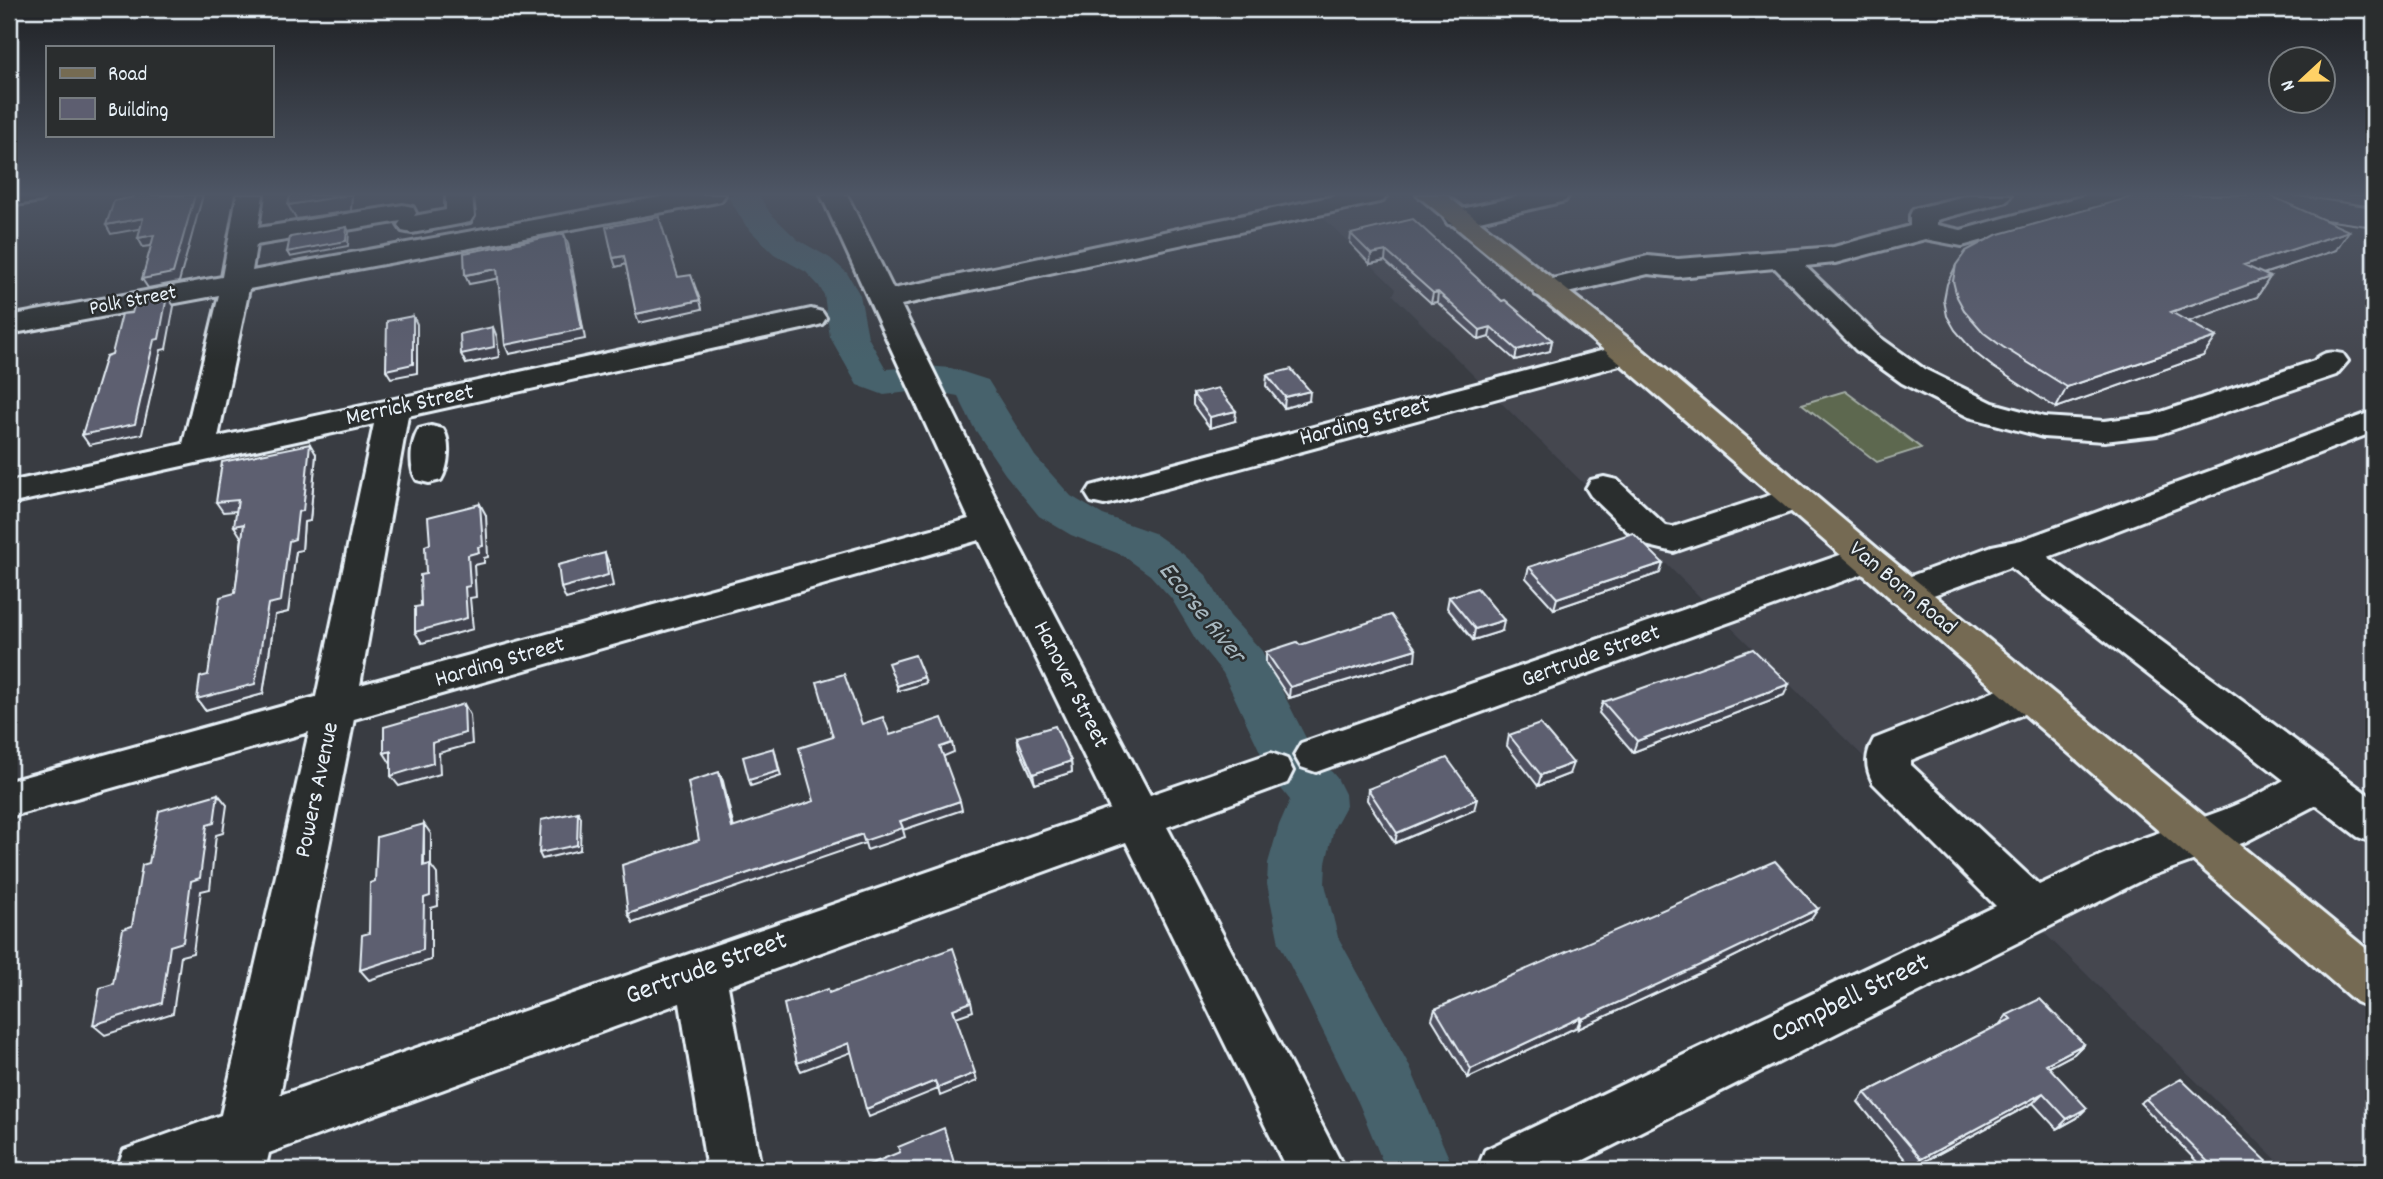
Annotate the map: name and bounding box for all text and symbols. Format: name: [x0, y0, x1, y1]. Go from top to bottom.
legend: [46, 46, 273, 136]
north arrow: [2268, 46, 2338, 116]
text: Road: [108, 61, 147, 91]
text: N: [2275, 76, 2304, 94]
text: Building: [108, 97, 168, 127]
street label: Polk Street: [87, 279, 179, 325]
street label: Merrick Street: [343, 376, 477, 436]
street label: Harding Street: [1296, 389, 1434, 457]
street label: Van Born Road: [1841, 534, 1963, 644]
water label: Ecorse River: [1148, 554, 1256, 674]
street label: Hanover Street: [1023, 616, 1117, 755]
street label: Gertrude Street: [1517, 616, 1665, 698]
street label: Harding Street: [431, 628, 569, 698]
street label: Powers Avenue: [287, 719, 349, 861]
street label: Gertrude Street: [620, 922, 794, 1018]
street label: Campbell Street: [1765, 944, 1937, 1056]

